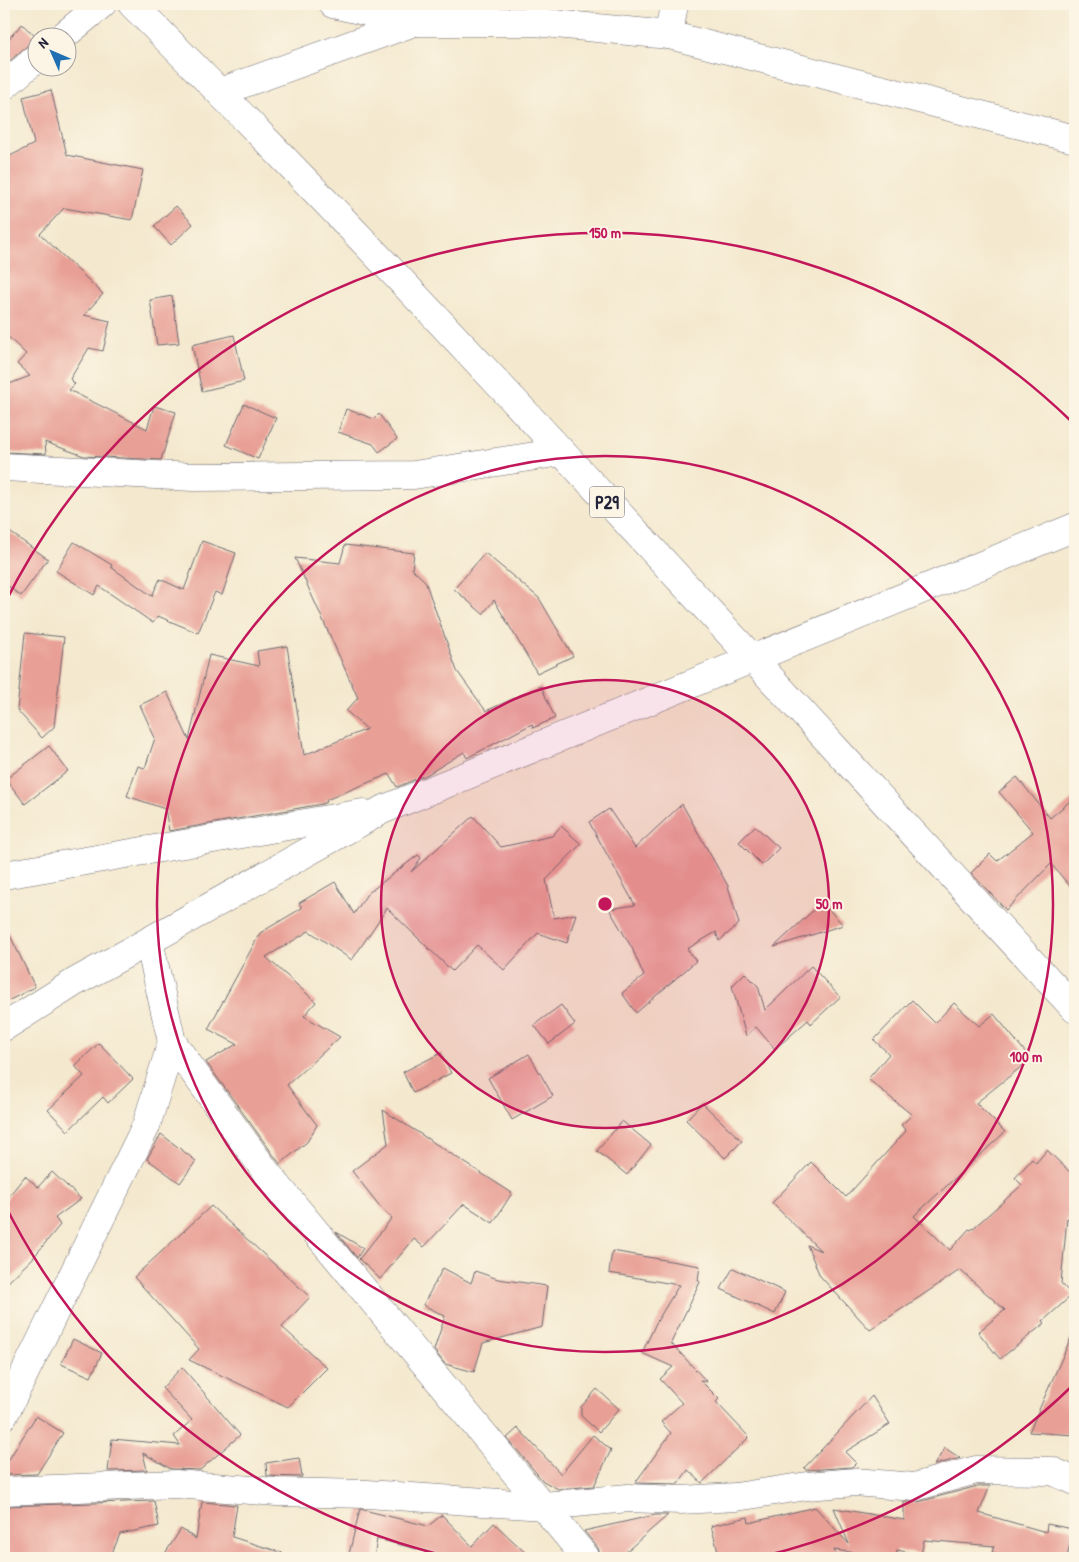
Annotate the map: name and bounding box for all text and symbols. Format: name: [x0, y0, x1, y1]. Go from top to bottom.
north arrow: [28, 28, 78, 78]
text: N: [33, 33, 52, 52]
text: 150 m: [589, 222, 621, 243]
road number: P29: [590, 487, 624, 518]
text: 50 m: [816, 893, 842, 914]
centre of rings: [596, 895, 614, 913]
text: 100 m: [1010, 1046, 1042, 1067]

